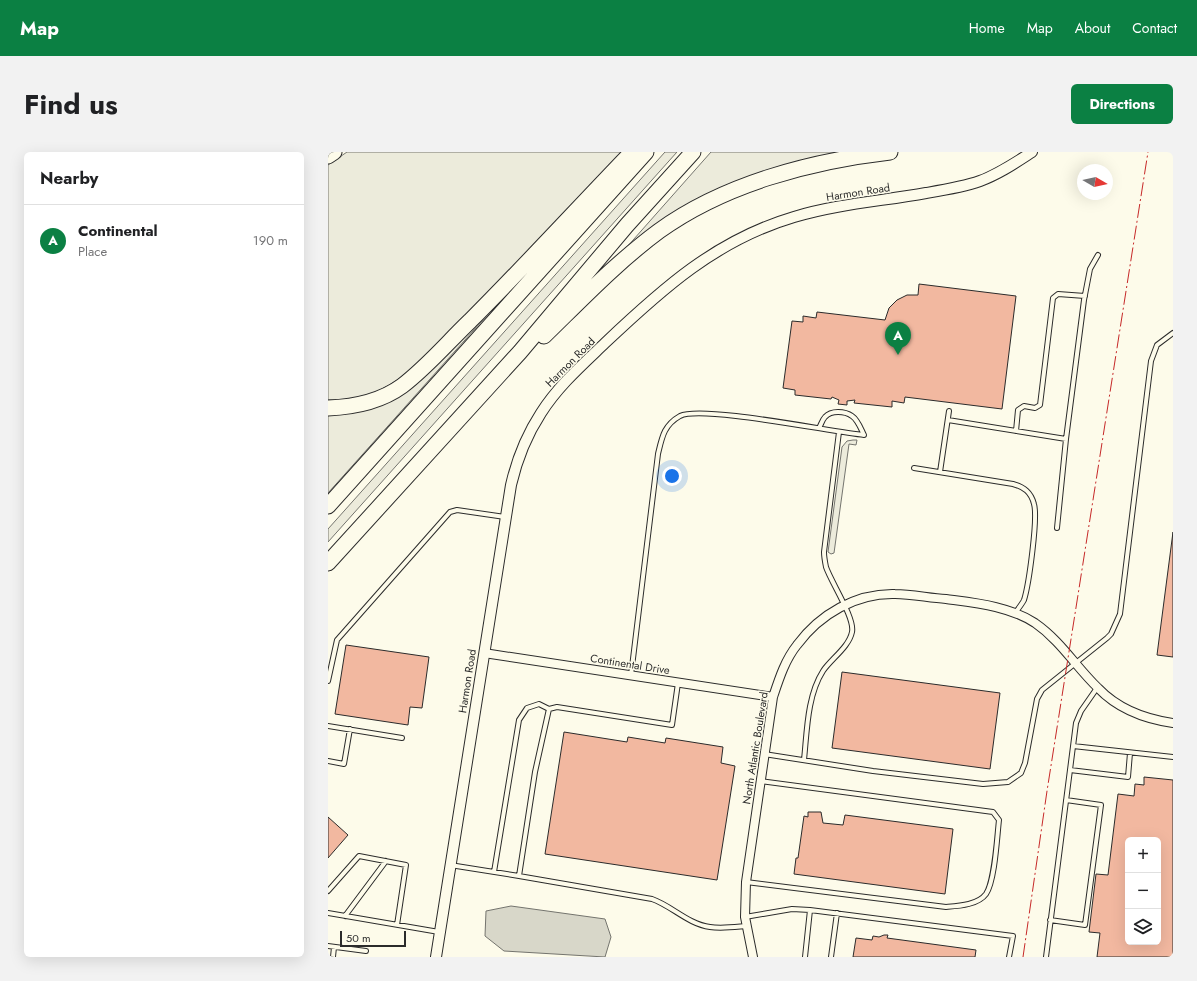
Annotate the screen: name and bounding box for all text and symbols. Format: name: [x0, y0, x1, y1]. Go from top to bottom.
text: Map: [20, 15, 59, 42]
text: Home: [969, 18, 1005, 38]
text: Map: [1027, 18, 1053, 38]
text: About: [1075, 18, 1110, 38]
text: Contact: [1132, 18, 1177, 38]
text: Find us: [24, 84, 118, 125]
button: Directions: [1071, 84, 1173, 124]
north arrow: [1077, 164, 1113, 200]
text: Nearby: [40, 166, 98, 190]
street label: Harmon Road: [825, 179, 891, 205]
text: Continental: [78, 220, 158, 242]
text: A: [48, 231, 58, 250]
text: 190 m: [253, 231, 288, 250]
text: Place: [78, 242, 107, 261]
pin: A: [885, 322, 911, 355]
street label: Harmon Road: [542, 334, 598, 390]
your location: [662, 466, 682, 486]
street label: Harmon Road: [454, 648, 480, 714]
street label: Continental Drive: [589, 650, 671, 678]
street label: North Atlantic Boulevard: [738, 691, 772, 805]
map controls: [1125, 837, 1161, 945]
button: +: [1125, 837, 1161, 873]
button: −: [1125, 873, 1161, 909]
button: layers: [1125, 909, 1161, 945]
scale bar: [340, 929, 406, 948]
text: 50 m: [346, 930, 371, 946]

